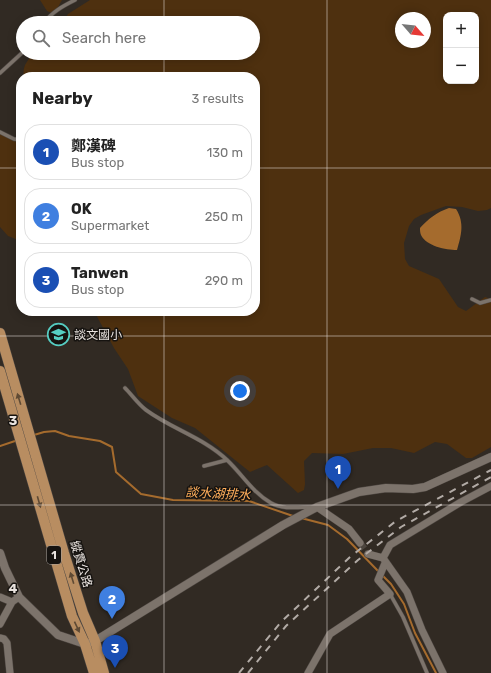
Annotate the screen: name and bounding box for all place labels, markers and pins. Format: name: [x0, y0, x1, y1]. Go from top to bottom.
school or university icon: 談文國小: [45, 322, 71, 348]
place label: 談文國小: [74, 328, 122, 342]
pin: 1: [325, 456, 351, 489]
pin: 2: [99, 586, 125, 619]
pin: 3: [102, 635, 128, 668]

